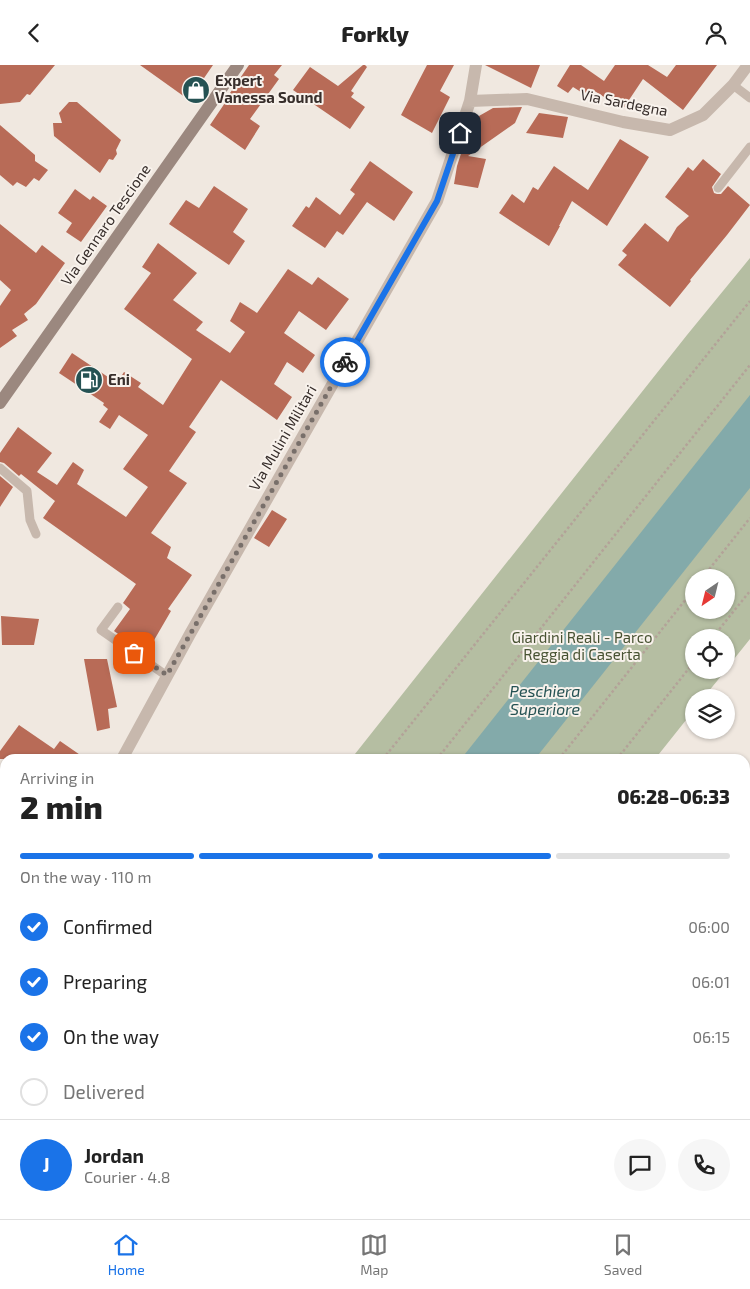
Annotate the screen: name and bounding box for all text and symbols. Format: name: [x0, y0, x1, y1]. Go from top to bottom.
icon: back: [20, 19, 48, 47]
icon: person: [702, 19, 730, 47]
text: Forkly: [341, 20, 409, 46]
place label: Expert Vanessa Sound: [215, 71, 322, 106]
shop icon: Expert Vanessa Sound: [181, 75, 211, 105]
street label: Via Sardegna: [579, 85, 670, 119]
pin: [439, 112, 481, 154]
icon: home: [446, 119, 474, 147]
street label: Via Gennaro Tescione: [57, 160, 154, 289]
courier: [320, 337, 370, 387]
icon: bike: [331, 348, 359, 376]
fuel station icon: Eni: [74, 365, 104, 395]
place label: Eni: [108, 370, 130, 388]
street label: Via Mulini Militari: [245, 382, 320, 493]
north arrow: [685, 569, 735, 619]
map controls: [685, 569, 735, 739]
park label: Giardini Reali - Parco Reggia di Caserta: [511, 628, 653, 663]
button: locate: [685, 629, 735, 679]
pin: [113, 632, 155, 674]
icon: bag: [120, 639, 148, 667]
water label: Peschiera Superiore: [510, 681, 581, 718]
button: layers: [685, 689, 735, 739]
text: Arriving in: [20, 768, 94, 787]
text: 06:28–06:33: [617, 785, 730, 808]
text: 2 min: [20, 787, 103, 825]
text: On the way · 110 m: [20, 867, 151, 886]
icon: check: [20, 913, 48, 941]
text: Confirmed: [63, 915, 153, 938]
text: 06:00: [688, 917, 730, 936]
icon: check: [20, 968, 48, 996]
text: Preparing: [63, 970, 147, 993]
text: 06:01: [691, 972, 730, 991]
icon: check: [20, 1023, 48, 1051]
text: On the way: [63, 1025, 159, 1048]
text: 06:15: [692, 1027, 730, 1046]
text: Delivered: [63, 1080, 145, 1103]
button: chat: [614, 1139, 666, 1191]
button: phone: [678, 1139, 730, 1191]
text: Jordan: [84, 1144, 144, 1167]
text: J: [42, 1153, 50, 1176]
text: Courier · 4.8: [84, 1167, 171, 1186]
tab: Home: [108, 1231, 145, 1278]
tab: Map: [360, 1231, 388, 1278]
tab: Saved: [604, 1231, 642, 1278]

